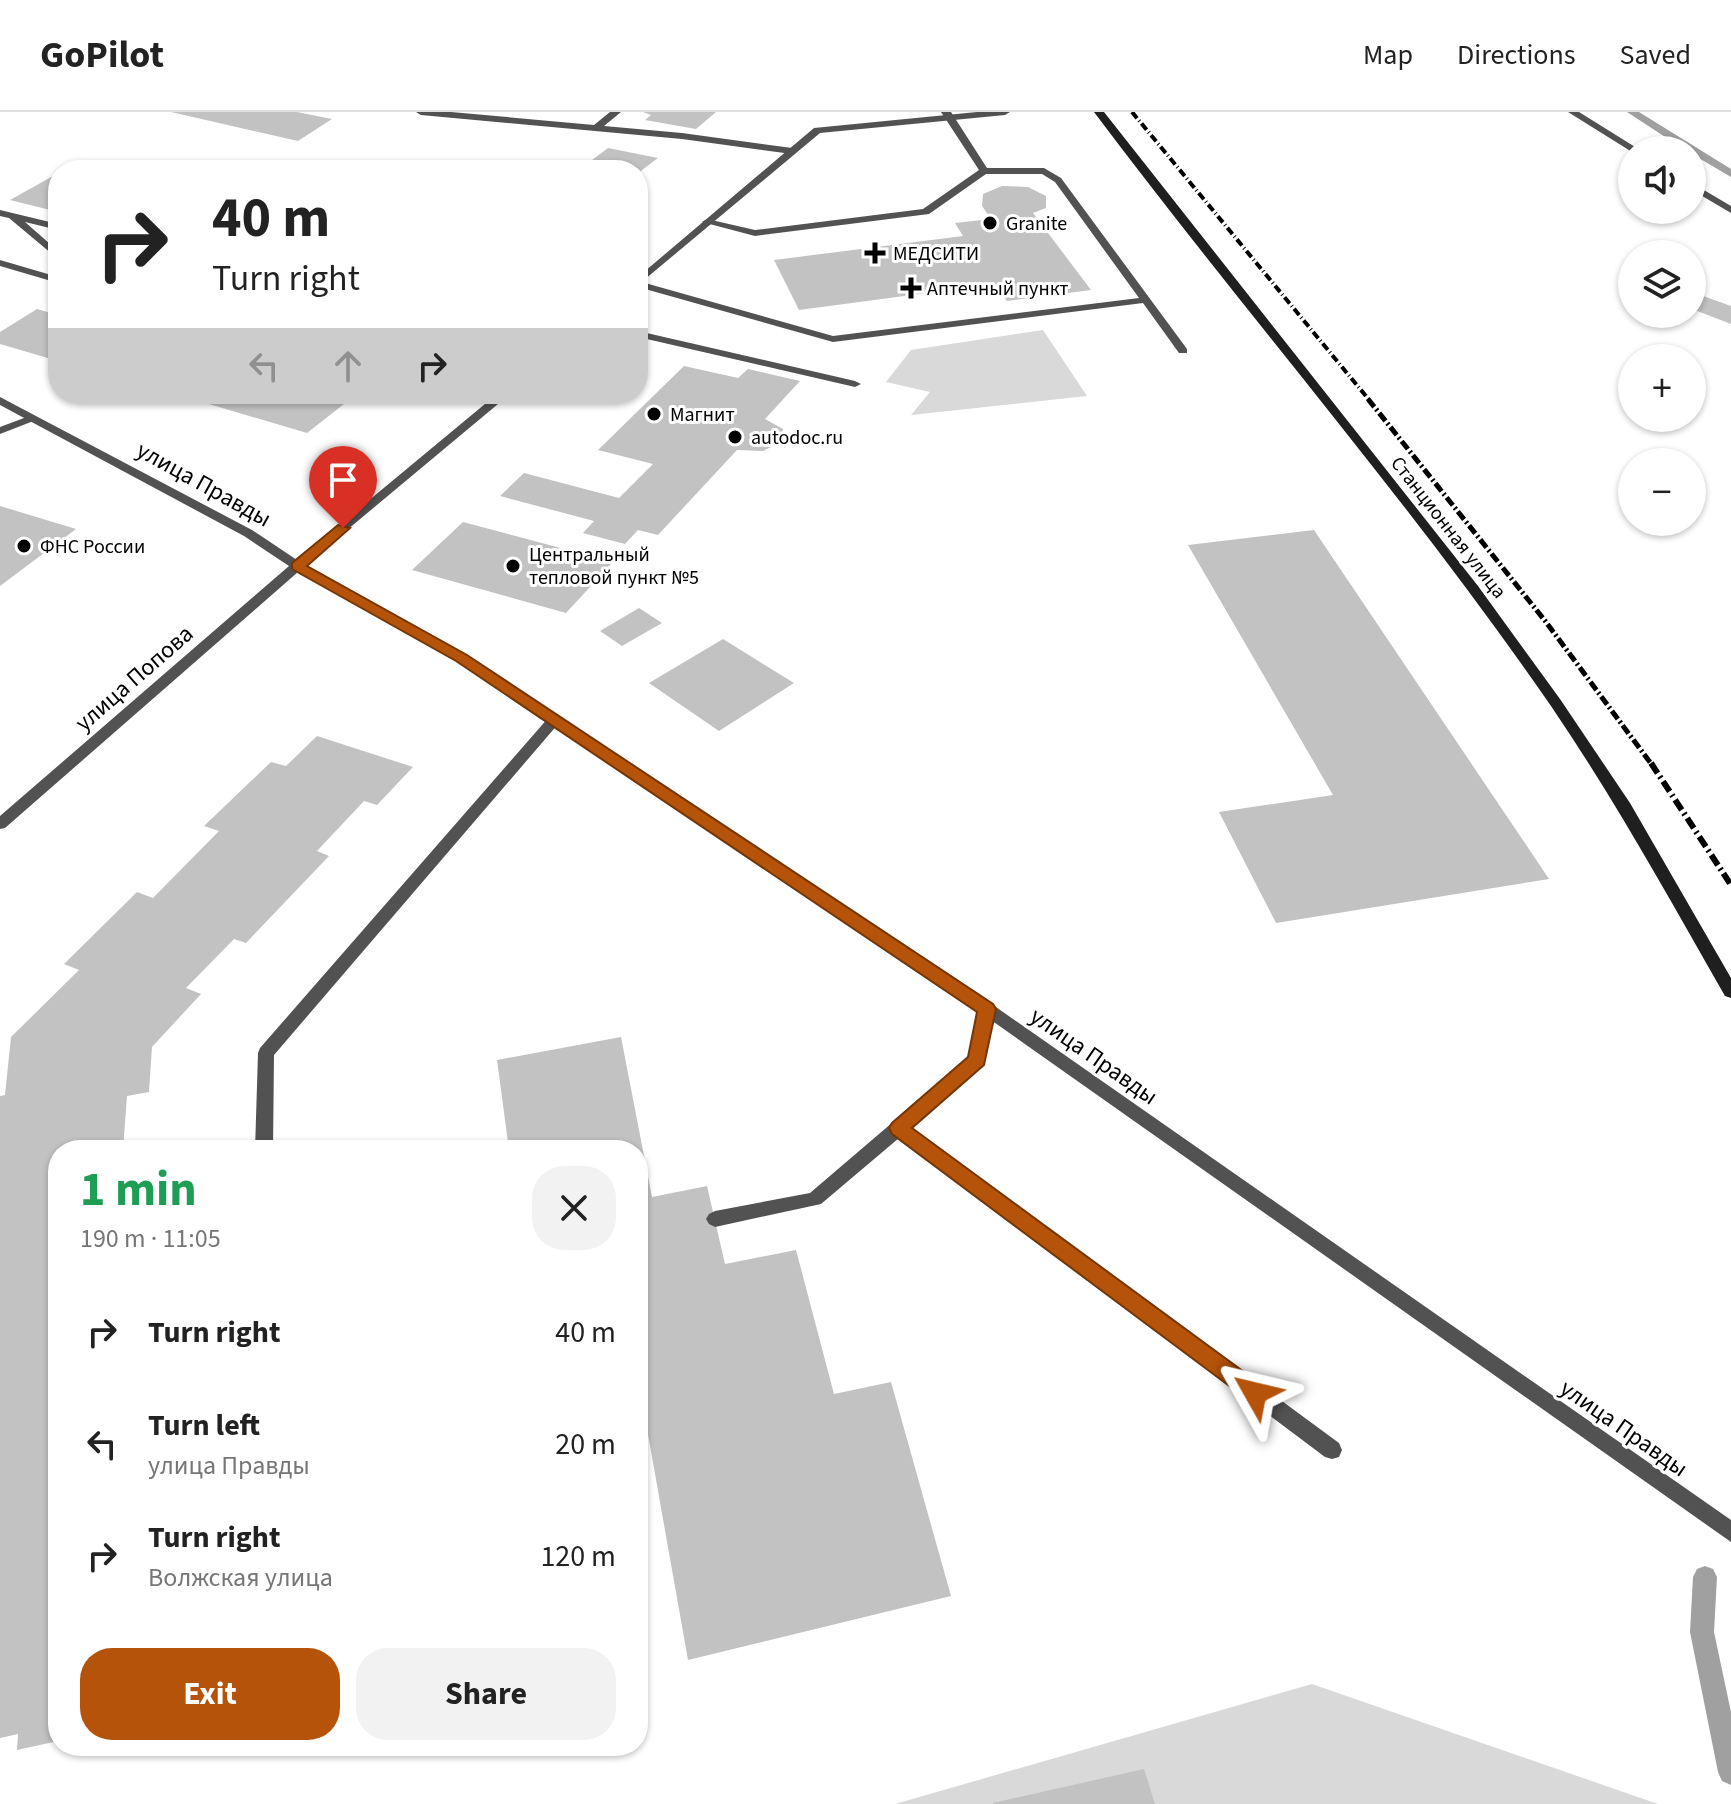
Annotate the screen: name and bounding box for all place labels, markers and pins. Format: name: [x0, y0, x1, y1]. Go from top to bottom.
place label: Granite: [1006, 210, 1067, 238]
marker: Granite: [981, 214, 999, 232]
place label: МЕДСИТИ: [893, 240, 979, 268]
marker: МЕДСИТИ: [864, 242, 886, 264]
place label: Аптечный пункт: [927, 275, 1068, 303]
marker: Аптечный пункт: [902, 279, 920, 297]
place label: Магнит: [670, 401, 735, 429]
marker: Магнит: [645, 405, 663, 423]
place label: autodoc.ru: [751, 424, 843, 452]
marker: autodoc.ru: [726, 428, 744, 446]
pin: [309, 446, 377, 528]
place label: ФНС России: [40, 533, 145, 561]
marker: ФНС России: [15, 537, 33, 555]
place label: Центральный тепловой пункт №5: [529, 541, 699, 592]
marker: Центральный тепловой пункт №5: [504, 557, 522, 575]

